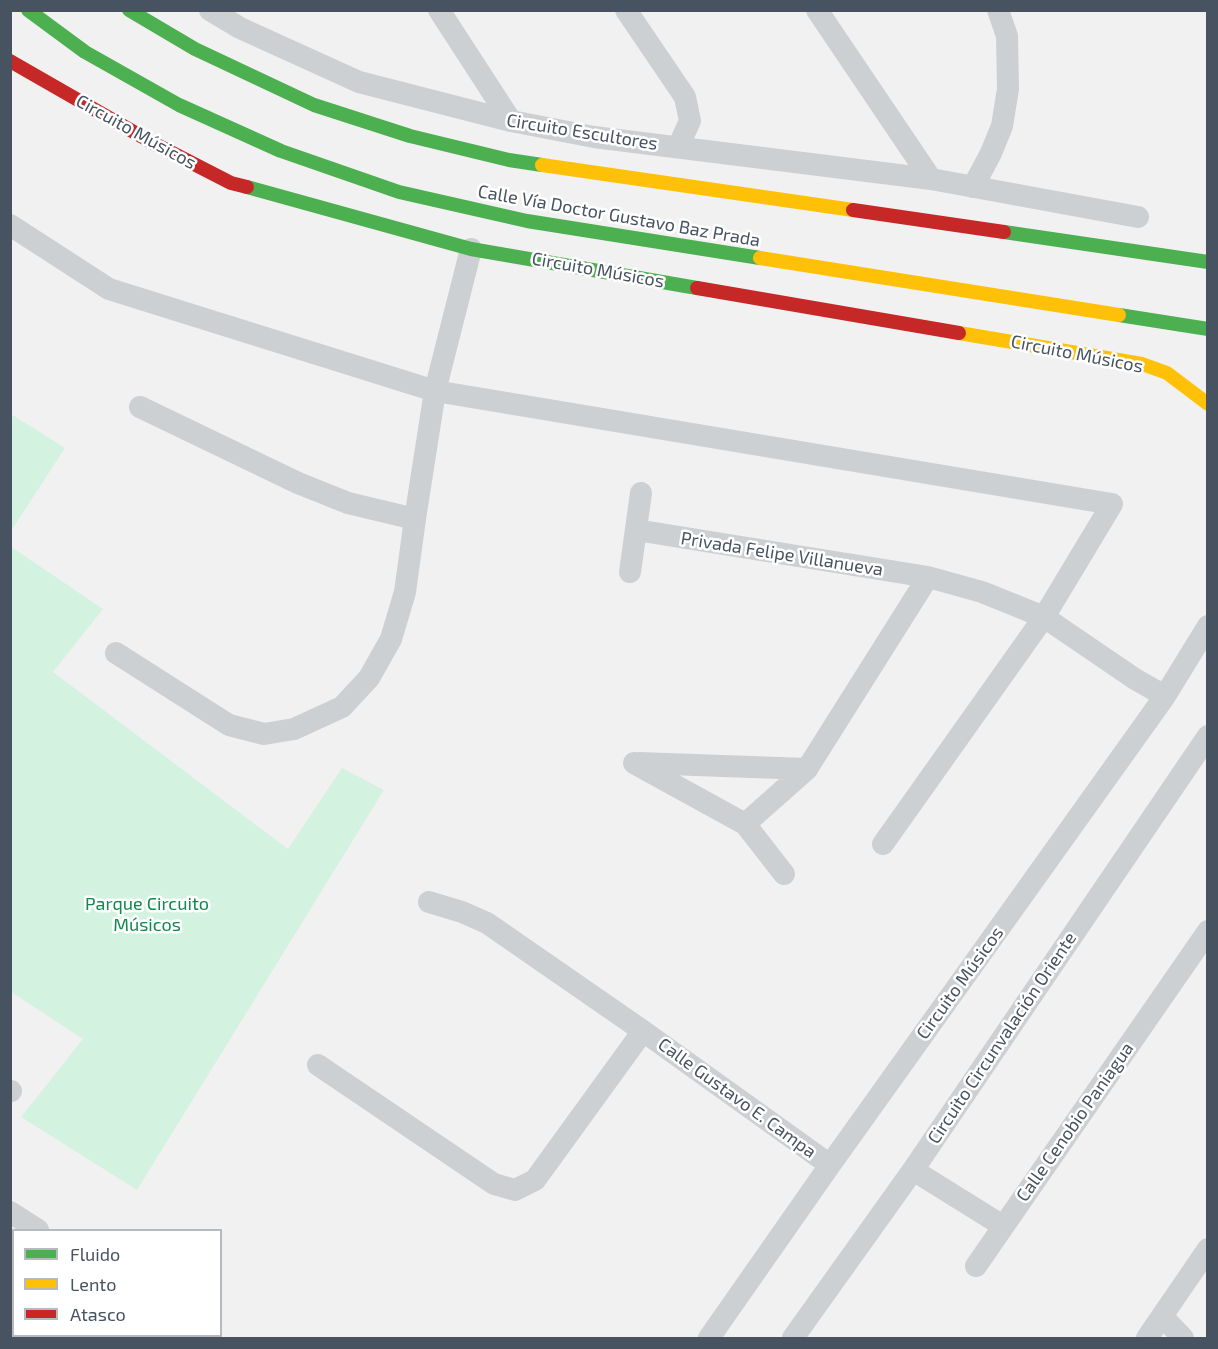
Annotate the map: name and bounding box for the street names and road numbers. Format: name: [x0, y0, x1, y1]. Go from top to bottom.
street label: Circuito Músicos: [72, 90, 200, 174]
street label: Circuito Escultores: [505, 109, 659, 155]
street label: Calle Vía Doctor Gustavo Baz Prada: [476, 180, 762, 252]
street label: Circuito Músicos: [530, 248, 666, 292]
street label: Circuito Músicos: [1009, 331, 1145, 377]
street label: Privada Felipe Villanueva: [679, 527, 885, 581]
street label: Circuito Músicos: [912, 922, 1008, 1044]
street label: Circuito Circunvalación Oriente: [923, 928, 1081, 1148]
street label: Calle Gustavo E. Campa: [654, 1033, 820, 1163]
street label: Calle Cenobio Paniagua: [1012, 1038, 1138, 1206]

